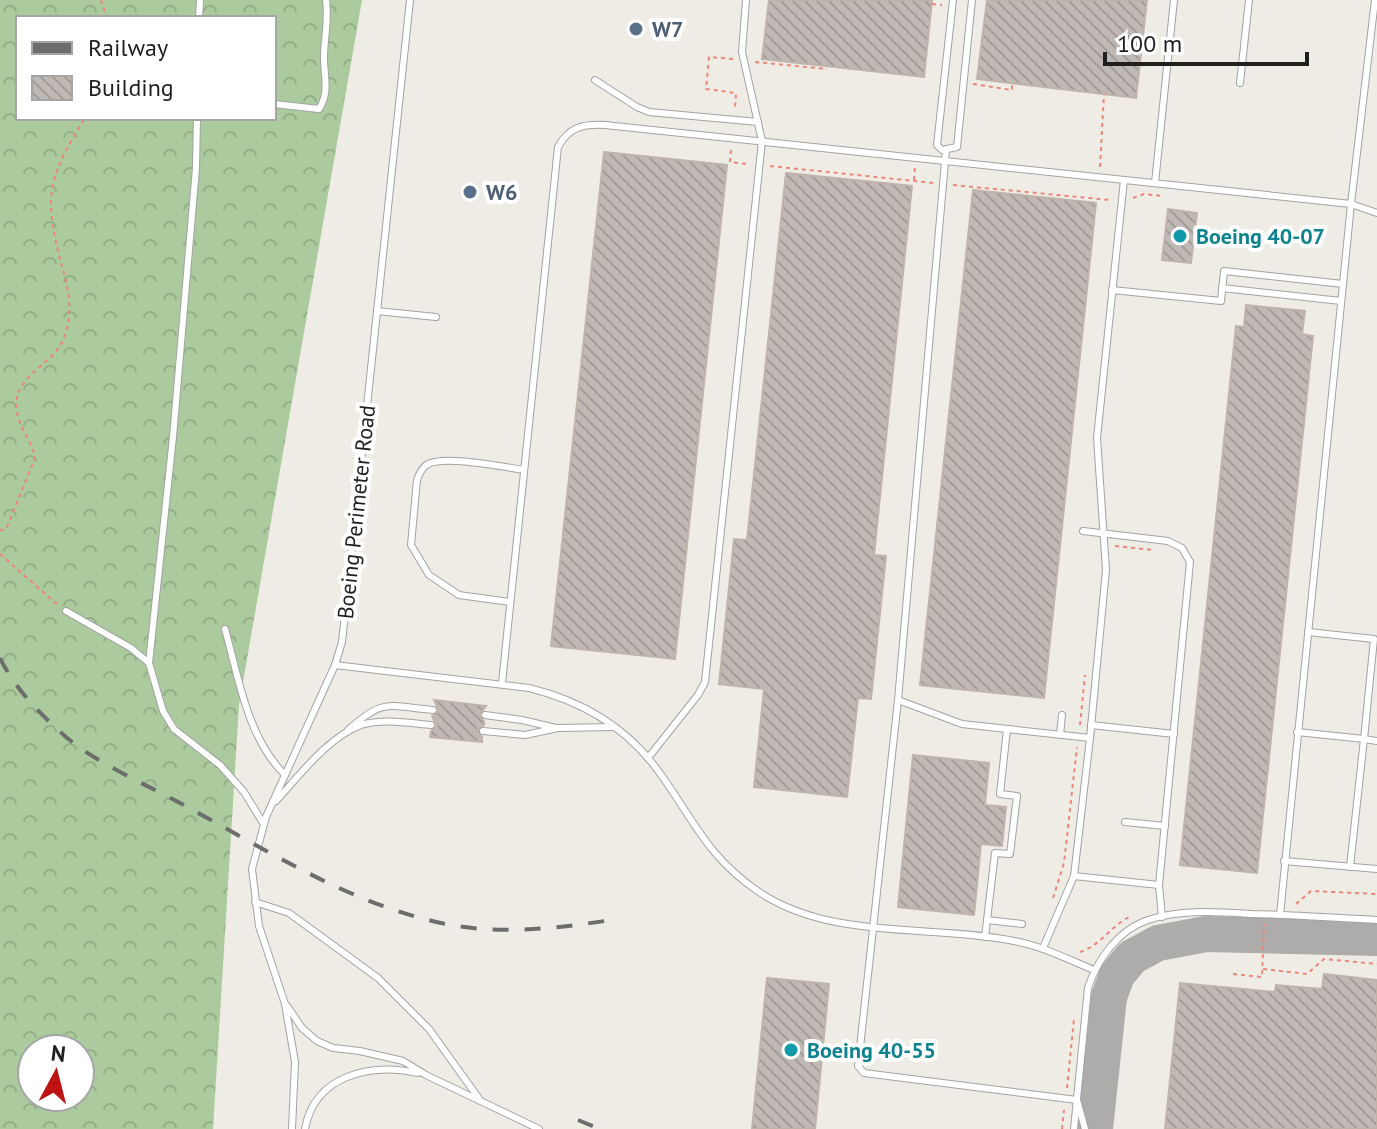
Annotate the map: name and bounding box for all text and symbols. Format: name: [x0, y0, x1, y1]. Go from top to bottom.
place label: W7: [652, 15, 683, 43]
legend: [16, 16, 276, 120]
scale bar: [1105, 16, 1307, 66]
marker: W7: [627, 20, 645, 38]
text: 100 m: [1117, 28, 1182, 59]
text: Railway: [88, 32, 168, 63]
text: Building: [88, 72, 174, 103]
place label: W6: [486, 178, 517, 206]
marker: W6: [461, 183, 479, 201]
place label: Boeing 40-07: [1196, 222, 1325, 250]
marker: Boeing 40-07: [1171, 227, 1189, 245]
street label: Boeing Perimeter Road: [331, 404, 381, 620]
north arrow: [16, 1033, 96, 1113]
place label: Boeing 40-55: [807, 1036, 936, 1064]
text: N: [50, 1038, 67, 1068]
marker: Boeing 40-55: [782, 1041, 800, 1059]

